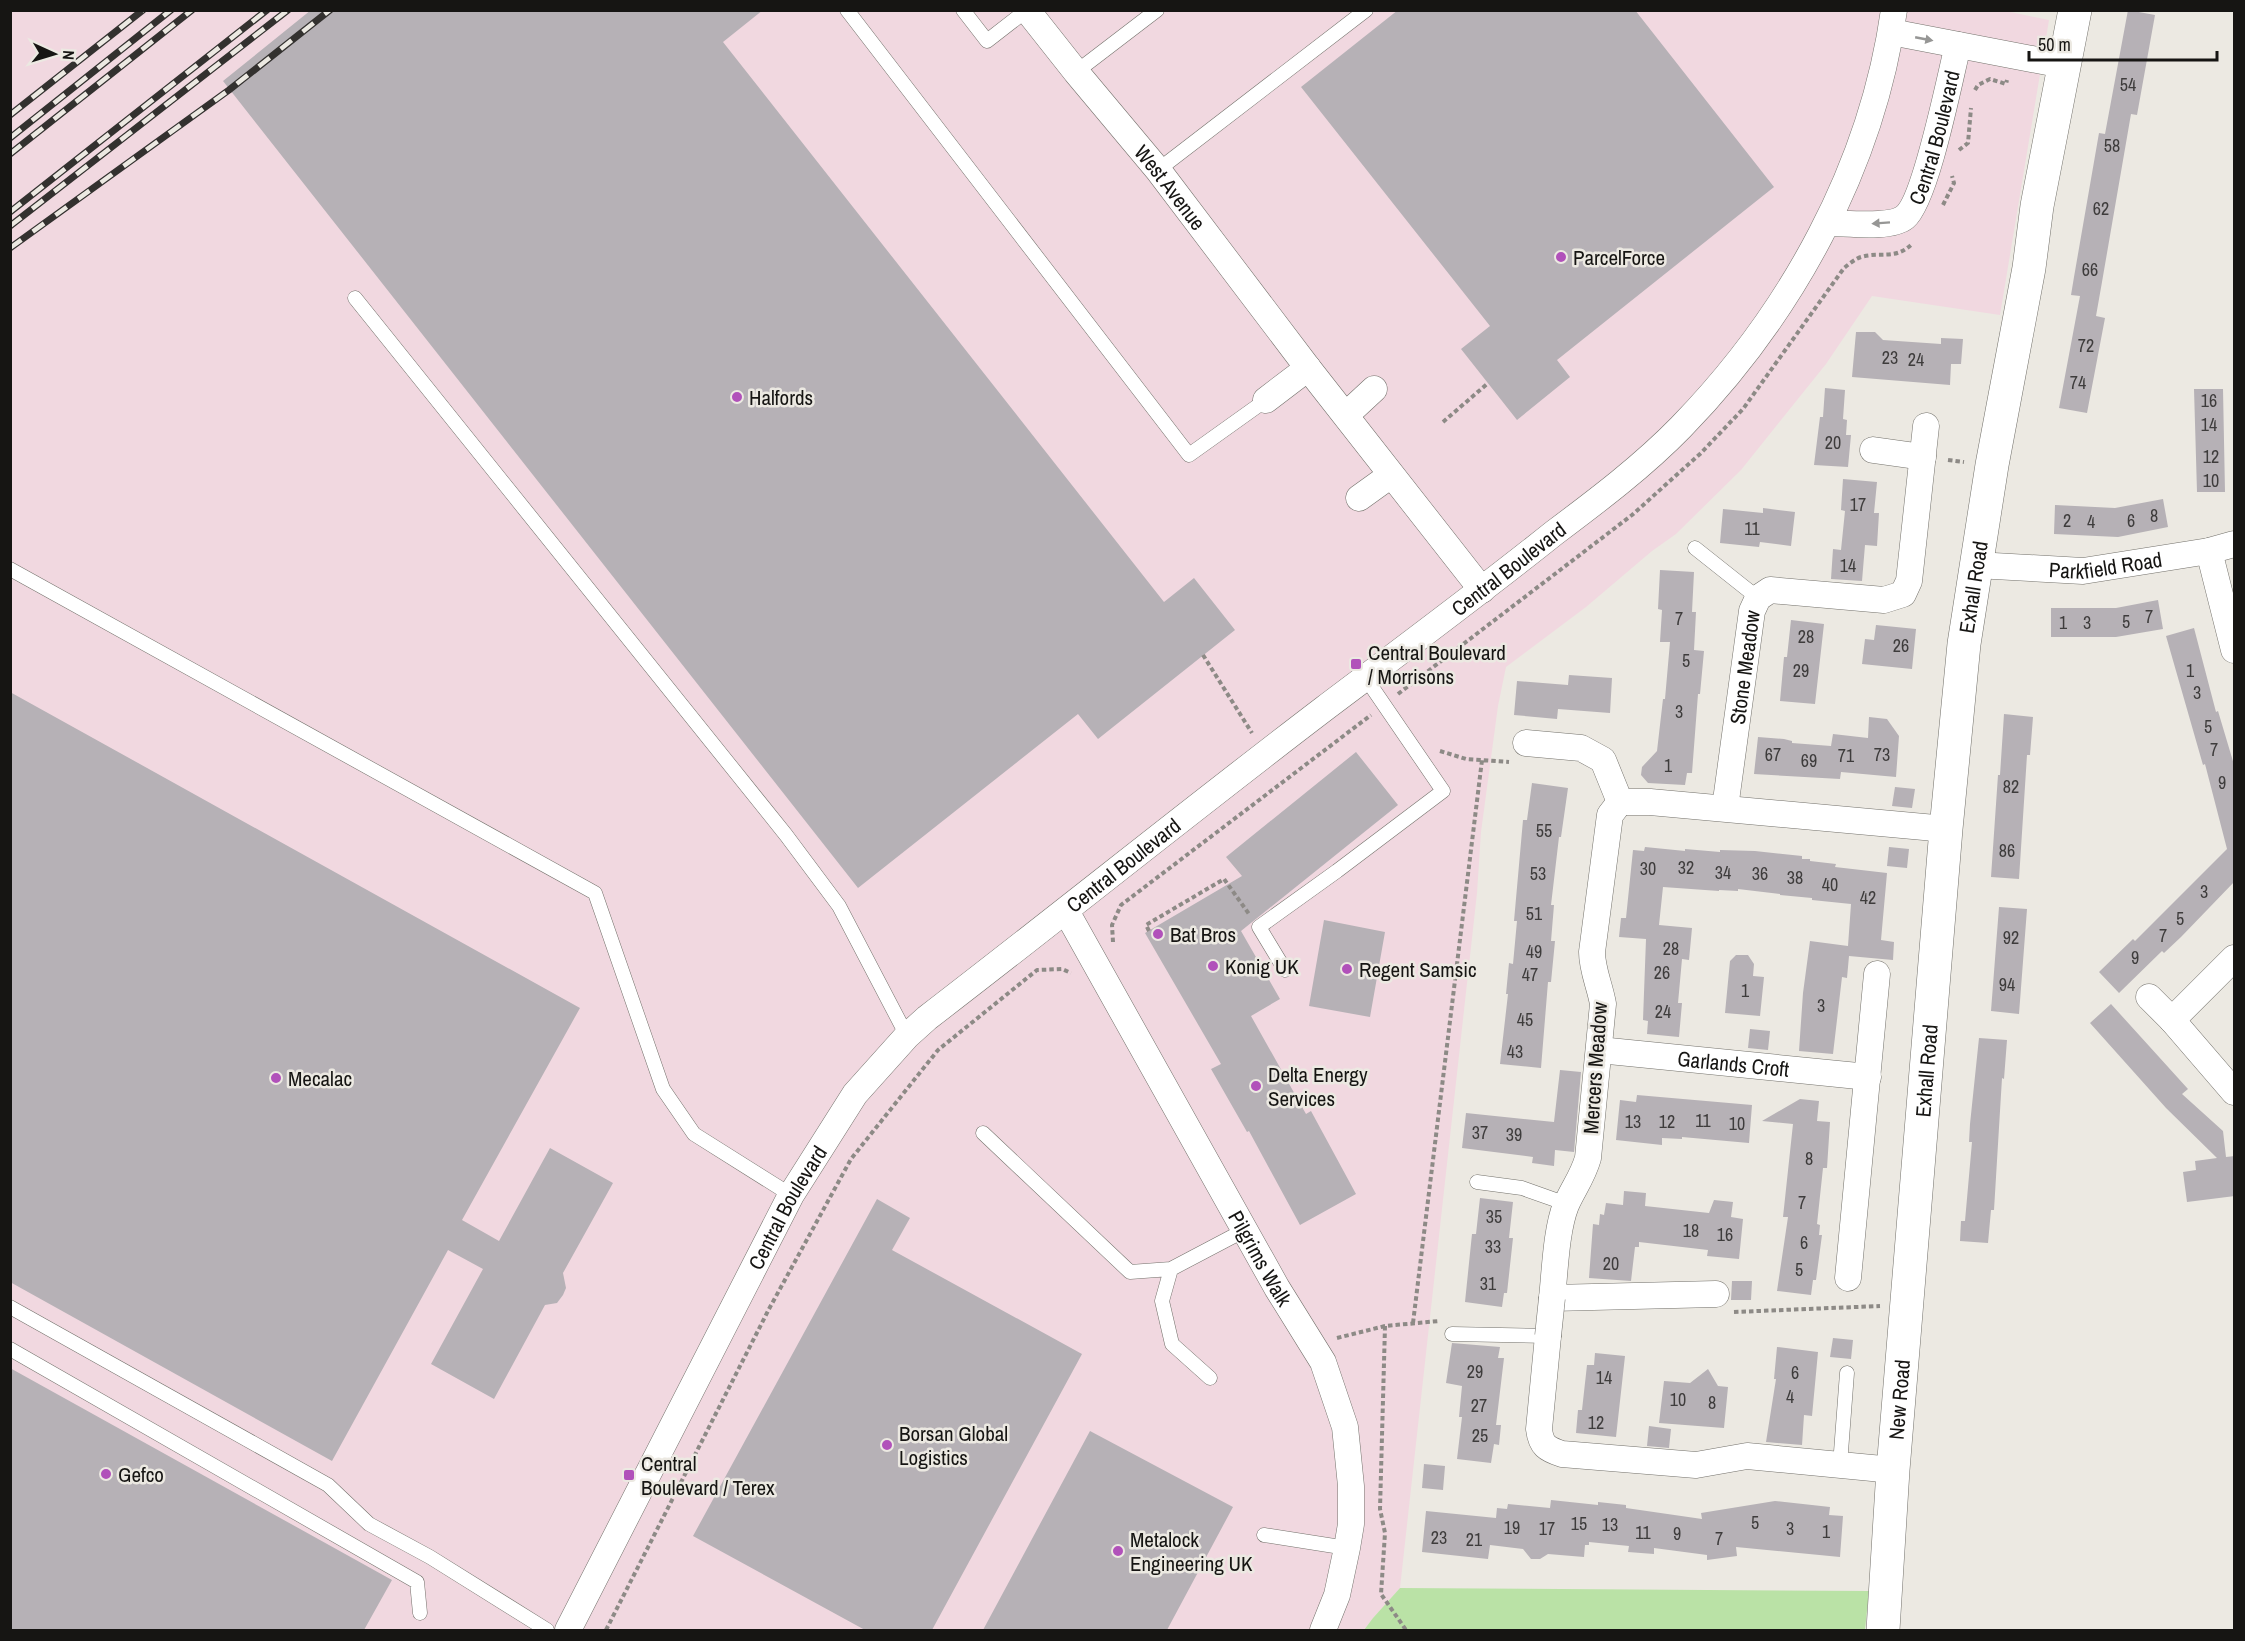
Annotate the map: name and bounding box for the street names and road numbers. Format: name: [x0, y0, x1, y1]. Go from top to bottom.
street label: Central Boulevard: [1901, 68, 1966, 209]
street label: West Avenue: [1128, 138, 1213, 236]
street label: Central Boulevard: [1445, 515, 1572, 622]
street label: Exhall Road: [1951, 539, 1994, 635]
street label: Parkfield Road: [2048, 544, 2164, 586]
street label: Stone Meadow: [1722, 608, 1767, 726]
street label: Central Boulevard: [1060, 811, 1186, 919]
street label: Mercers Meadow: [1576, 1001, 1614, 1135]
street label: Exhall Road: [1908, 1023, 1944, 1118]
street label: Garlands Croft: [1676, 1043, 1791, 1084]
street label: Central Boulevard: [741, 1140, 833, 1274]
street label: Pilgrims Walk: [1222, 1205, 1299, 1312]
street label: New Road: [1881, 1358, 1917, 1441]

